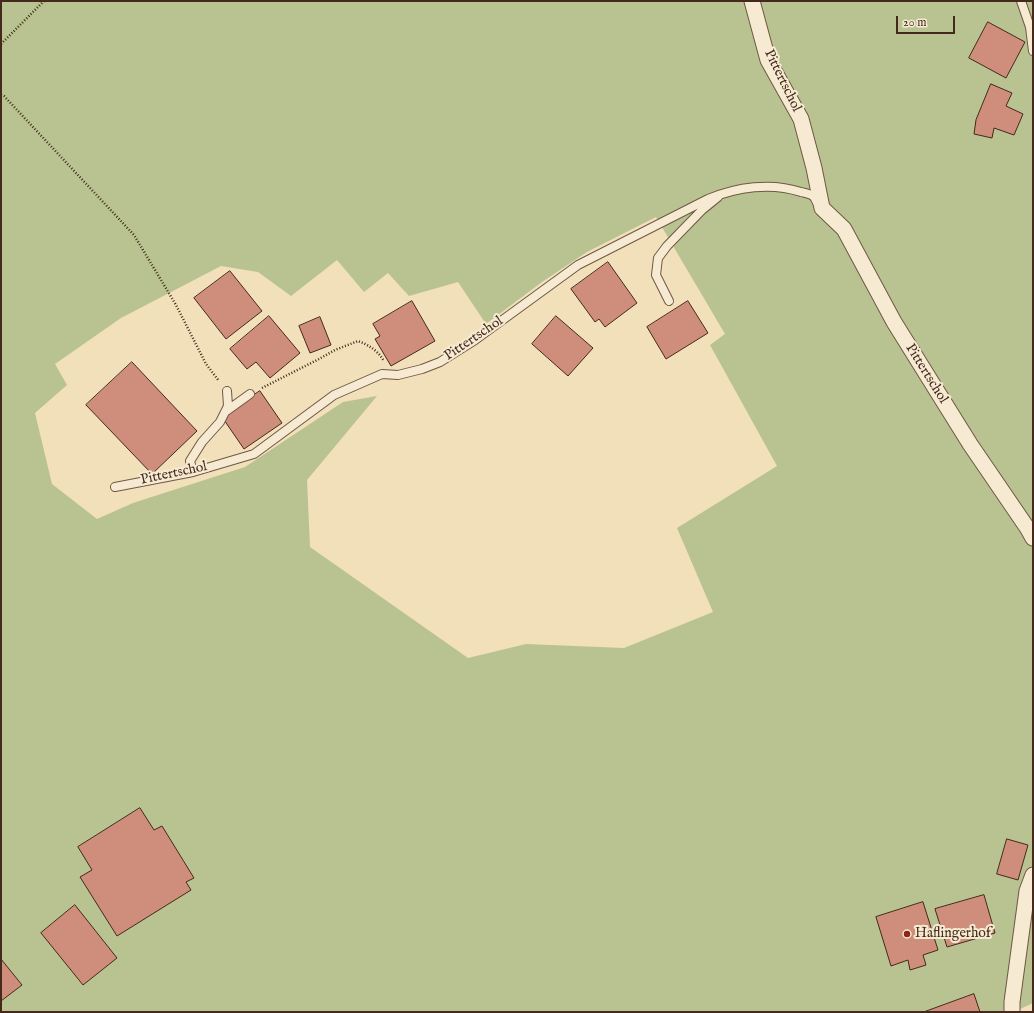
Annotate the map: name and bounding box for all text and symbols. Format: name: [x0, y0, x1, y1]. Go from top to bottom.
scale bar: [898, 8, 957, 34]
text: 20 m: [903, 15, 926, 30]
street label: Pittertschol: [760, 47, 804, 115]
street label: Pittertschol: [441, 313, 507, 365]
street label: Pittertschol: [901, 341, 951, 407]
street label: Pittertschol: [139, 459, 209, 489]
place label: Haflingerhof: [915, 926, 991, 942]
marker: Haflingerhof: [902, 929, 912, 939]

